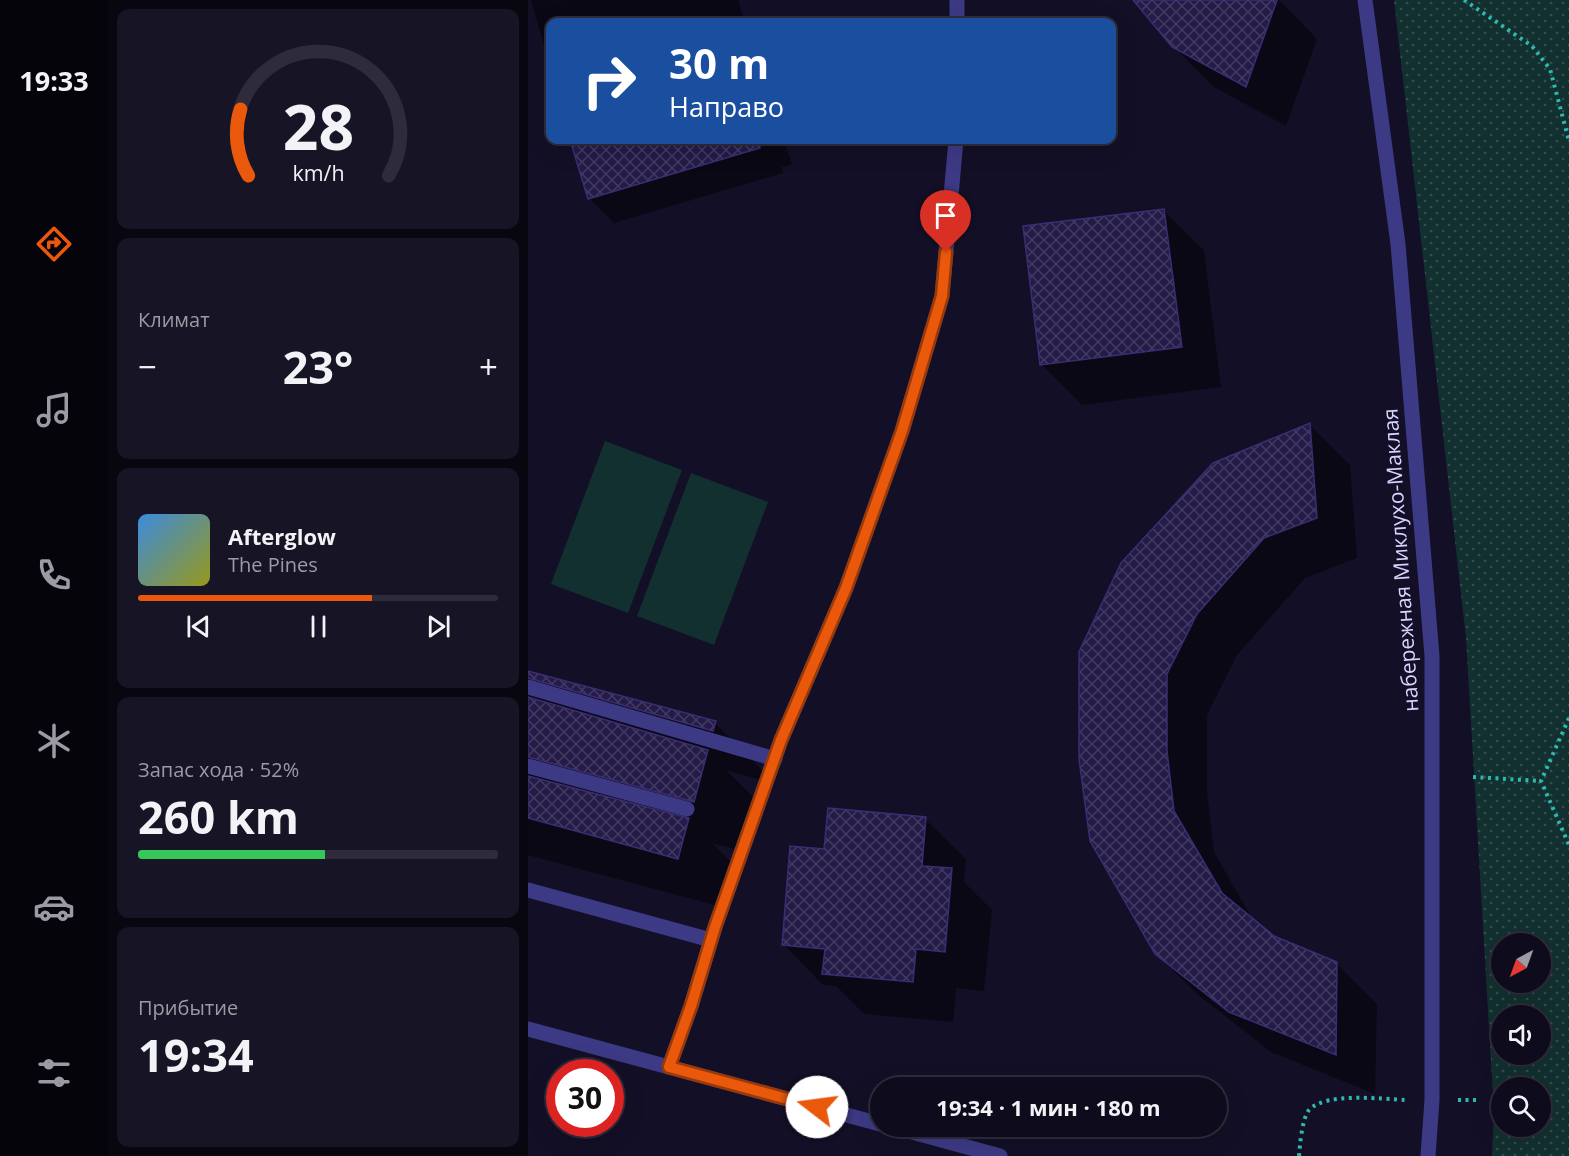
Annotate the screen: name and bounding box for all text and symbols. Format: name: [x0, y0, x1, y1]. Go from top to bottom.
text: 30 m: [669, 34, 769, 91]
icon: right: [570, 42, 648, 120]
text: 19:33: [19, 62, 89, 99]
text: 28: [282, 83, 354, 168]
text: Направо: [669, 88, 784, 125]
text: km/h: [292, 159, 344, 188]
pin: [920, 190, 971, 252]
icon: arrive: [929, 199, 962, 232]
icon: directions: [33, 223, 75, 265]
text: Климат: [138, 306, 210, 333]
text: 23°: [283, 336, 353, 397]
text: −: [138, 344, 157, 389]
text: +: [479, 344, 498, 389]
icon: music: [33, 389, 75, 431]
street label: набережная Миклухо-Маклая: [1375, 407, 1425, 713]
text: Afterglow: [228, 521, 336, 551]
text: The Pines: [228, 551, 318, 578]
icon: phone: [33, 554, 75, 596]
icon: previous: [182, 610, 215, 643]
icon: pause: [302, 610, 335, 643]
icon: next: [422, 610, 455, 643]
icon: climate: [33, 720, 75, 762]
text: Запас хода · 52%: [138, 756, 299, 783]
text: 260 km: [138, 786, 299, 847]
icon: car: [33, 886, 75, 928]
north arrow: [1491, 933, 1551, 993]
map controls: [1491, 933, 1551, 1137]
text: Прибытие: [138, 994, 238, 1021]
button: sound: [1491, 1005, 1551, 1065]
text: 19:34: [138, 1024, 254, 1085]
icon: filters: [33, 1052, 75, 1094]
speed limit sign: 30: [546, 1059, 624, 1137]
position arrow: [785, 1075, 849, 1139]
button: search: [1491, 1077, 1551, 1137]
text: 19:34 · 1 мин · 180 m: [936, 1092, 1161, 1122]

